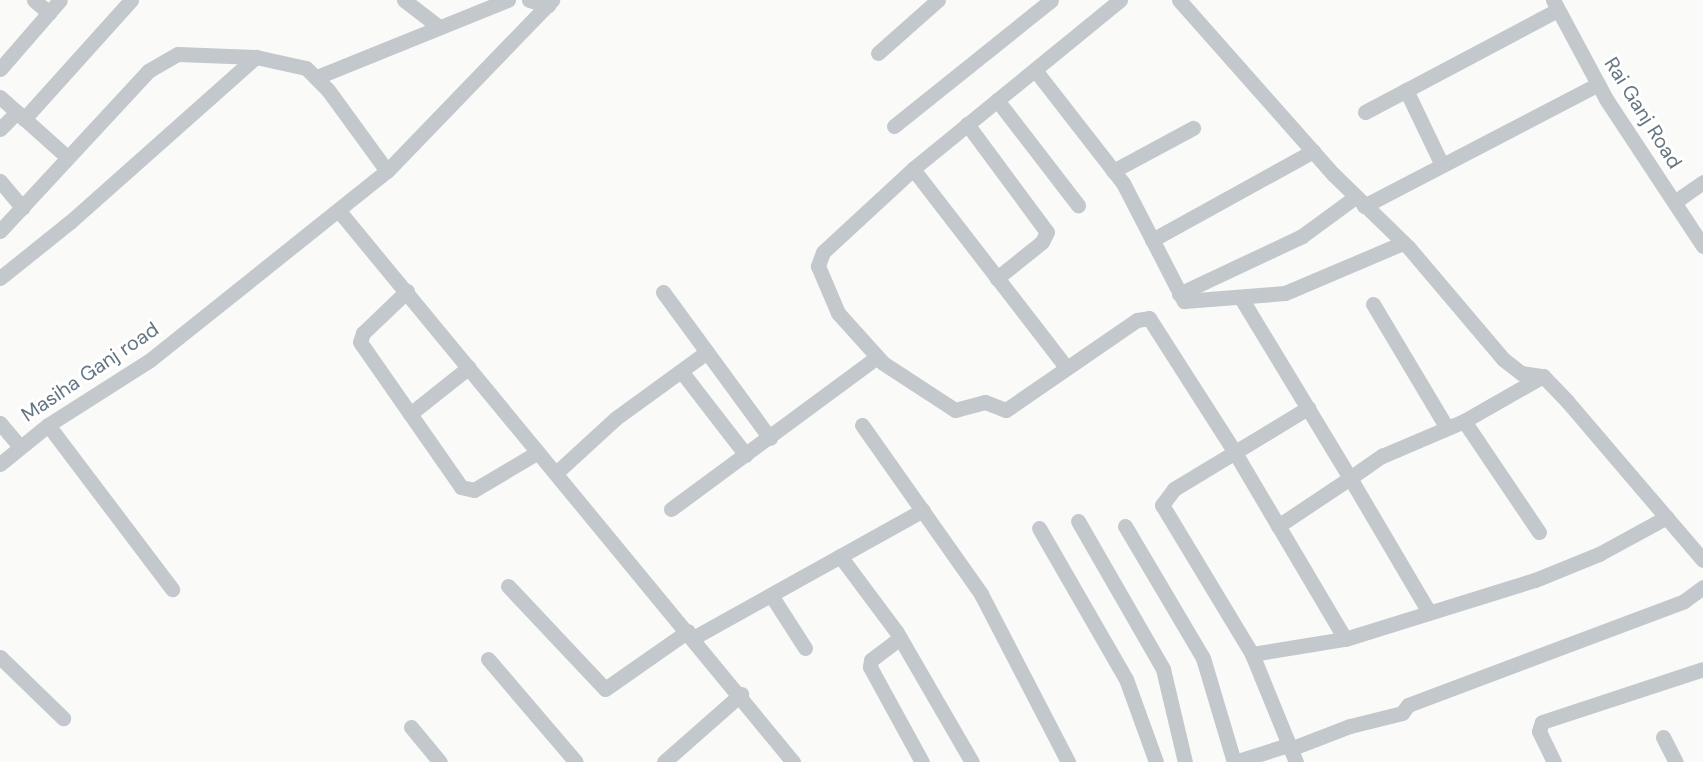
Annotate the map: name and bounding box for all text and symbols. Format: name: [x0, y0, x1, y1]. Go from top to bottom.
street label: Rai Ganj Road: [1599, 53, 1687, 173]
street label: Masiha Ganj road: [17, 317, 163, 427]

